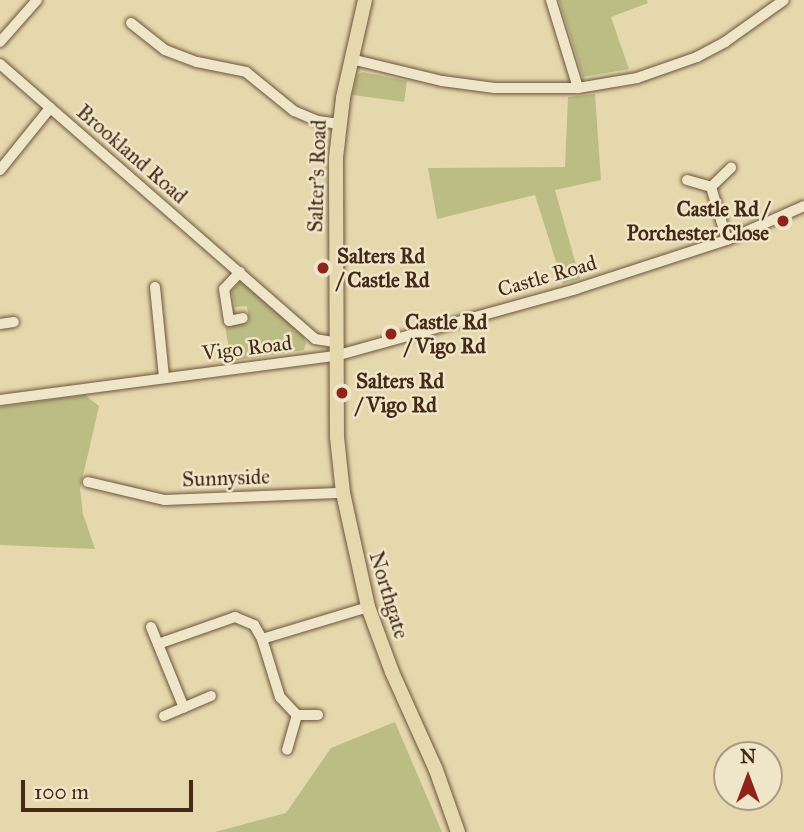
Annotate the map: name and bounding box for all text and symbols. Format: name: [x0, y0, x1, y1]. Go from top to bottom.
street label: Brookland Road: [72, 99, 192, 209]
street label: Salter's Road: [302, 119, 332, 233]
place label: Castle Rd / Porchester Close: [627, 196, 769, 246]
marker: Castle Rd / Porchester Close: [775, 213, 791, 229]
place label: Salters Rd / Castle Rd: [337, 243, 430, 293]
street label: Castle Road: [495, 250, 599, 302]
marker: Salters Rd / Castle Rd: [315, 260, 331, 276]
place label: Castle Rd / Vigo Rd: [405, 309, 487, 359]
marker: Castle Rd / Vigo Rd: [383, 326, 399, 342]
street label: Vigo Road: [201, 330, 293, 366]
place label: Salters Rd / Vigo Rd: [356, 368, 444, 418]
marker: Salters Rd / Vigo Rd: [334, 385, 350, 401]
street label: Sunnyside: [182, 464, 270, 492]
street label: Northgate: [364, 548, 414, 642]
north arrow: [713, 741, 783, 811]
text: N: [740, 745, 756, 768]
scale bar: [24, 766, 196, 810]
text: 100 m: [34, 779, 89, 805]

